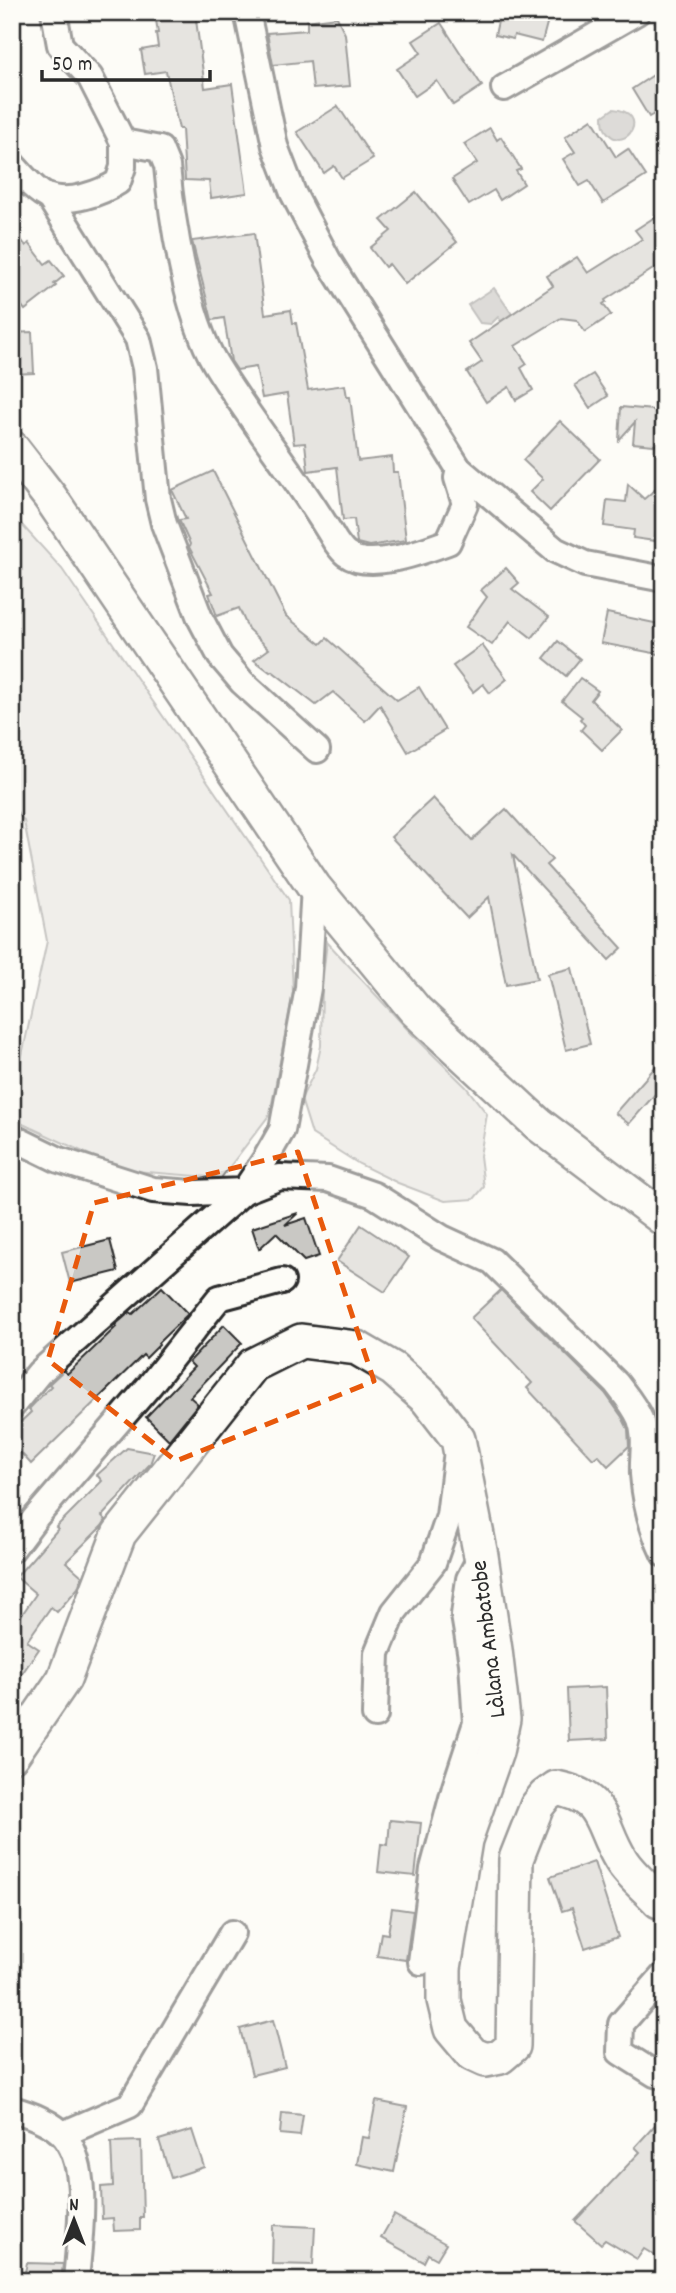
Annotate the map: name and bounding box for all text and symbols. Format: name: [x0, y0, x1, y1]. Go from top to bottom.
scale bar: [42, 38, 210, 82]
text: 50 m: [52, 51, 92, 81]
street label: Làlana Ambatobe: [463, 1558, 517, 1720]
north arrow: [38, 2184, 108, 2254]
text: N: [69, 2193, 79, 2220]

